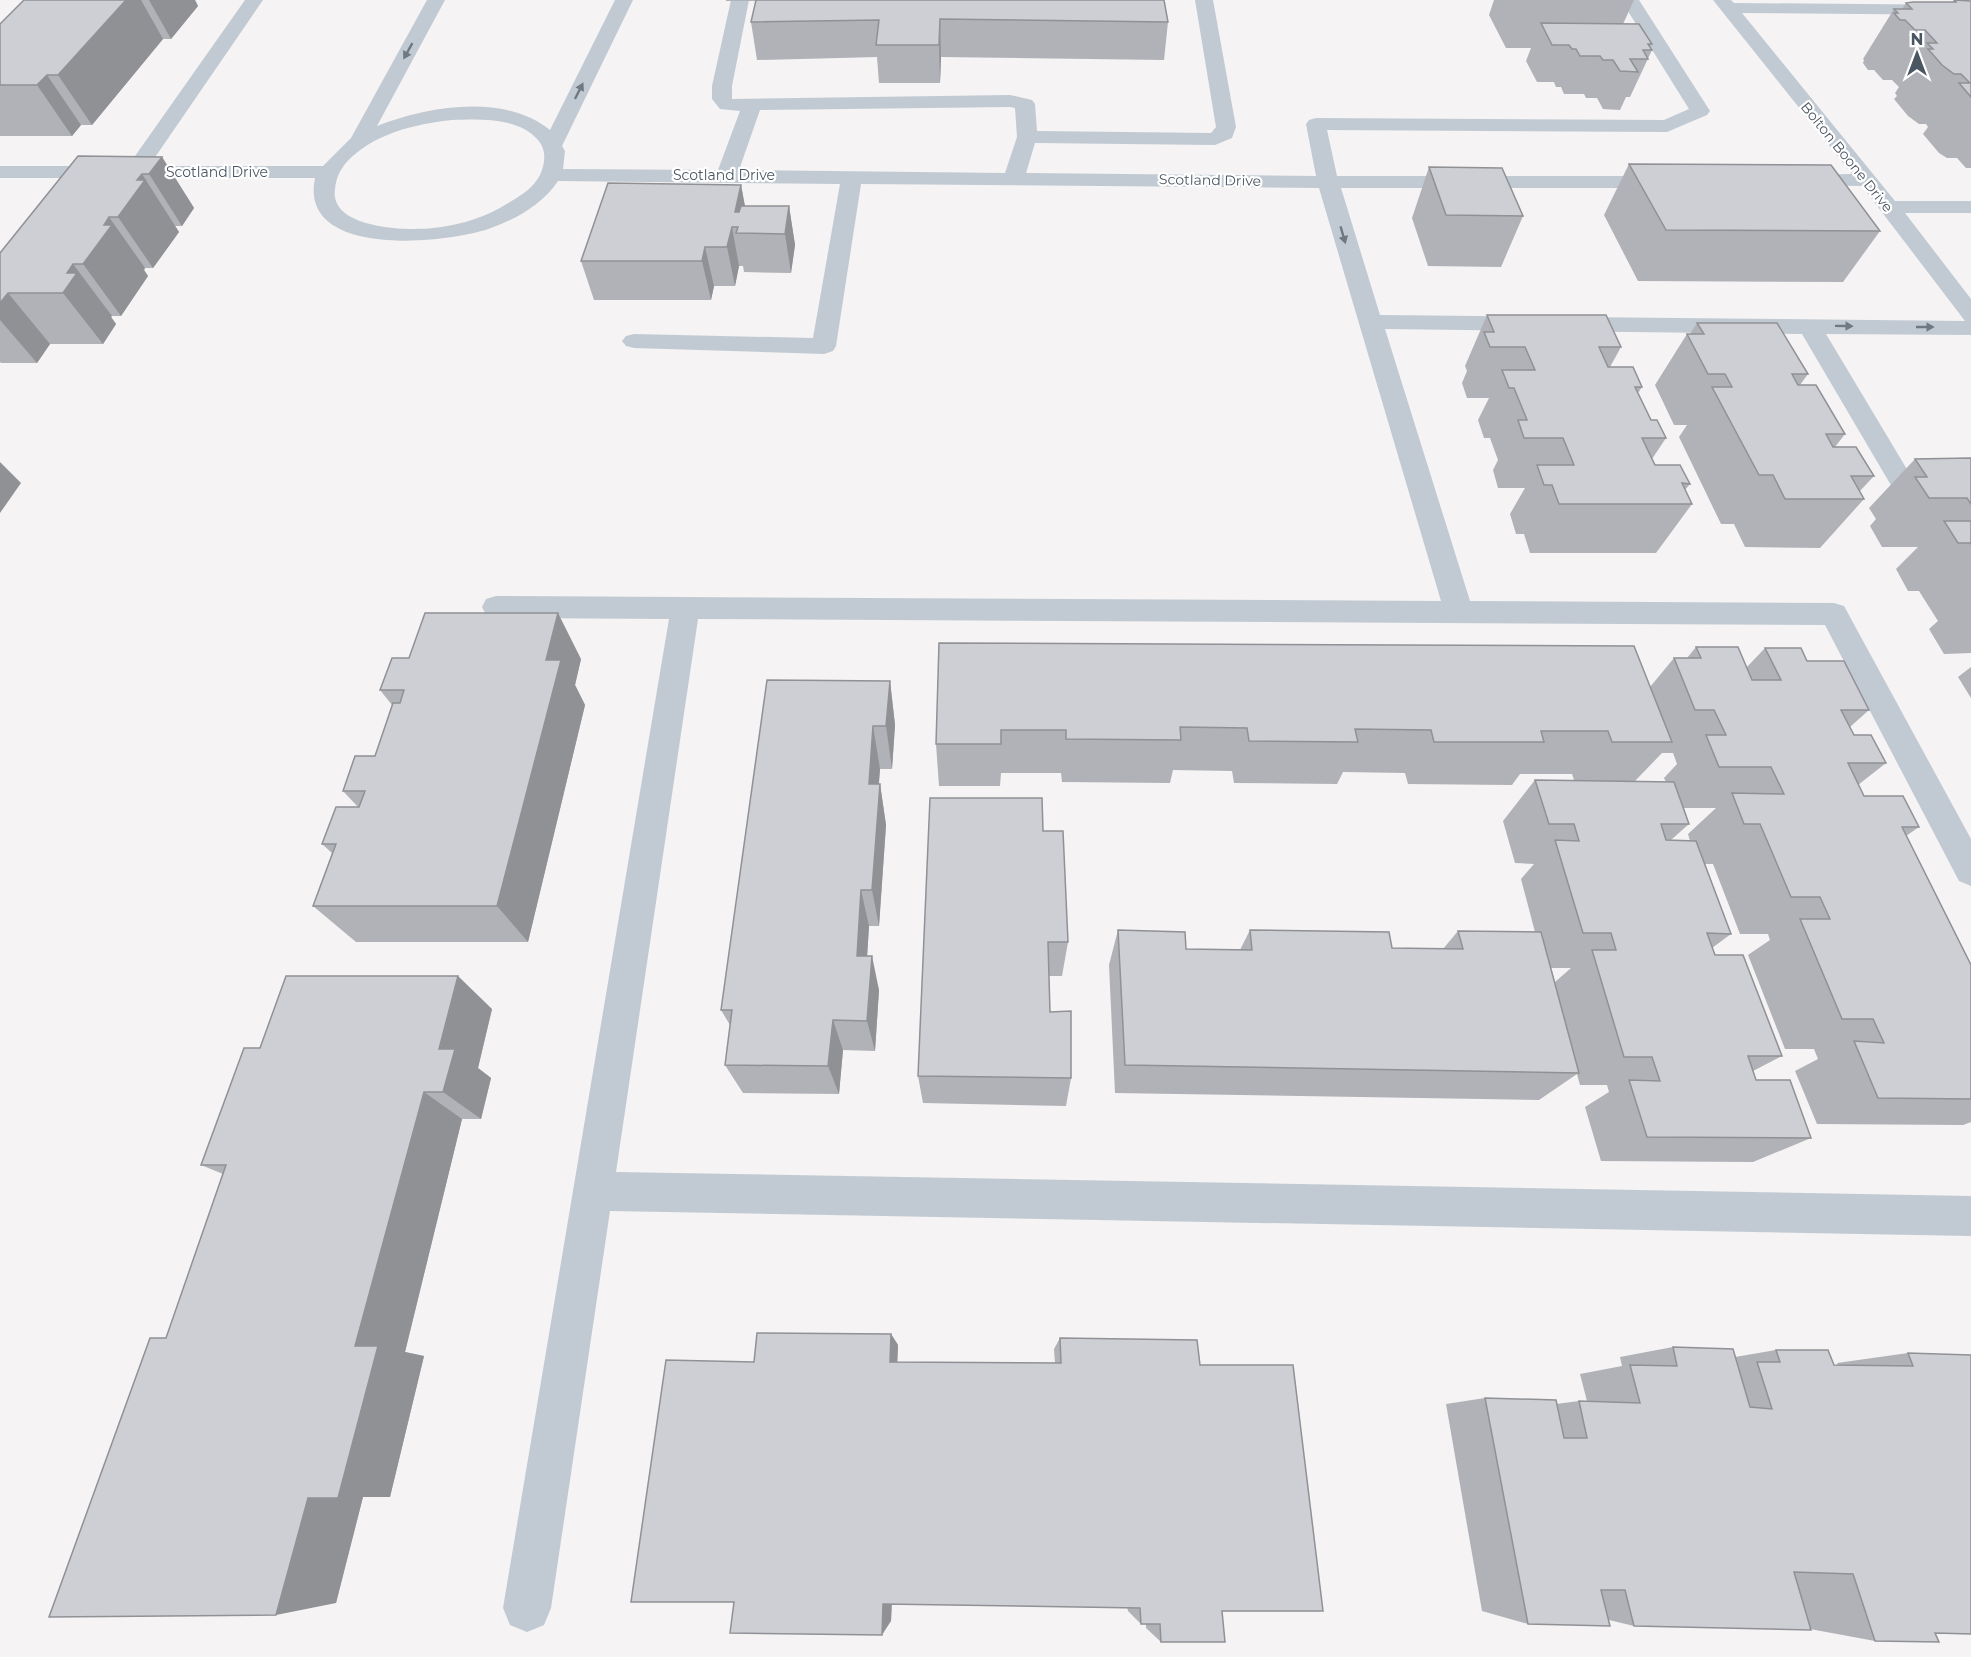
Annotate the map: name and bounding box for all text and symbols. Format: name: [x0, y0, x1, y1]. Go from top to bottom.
north arrow: [1887, 24, 1947, 84]
text: N: [1911, 30, 1923, 49]
one-way arrow: [403, 43, 413, 60]
one-way arrow: [574, 83, 584, 100]
street label: Bolton Boone Drive: [1797, 98, 1897, 216]
street label: Scotland Drive: [166, 163, 268, 181]
street label: Scotland Drive: [673, 166, 775, 184]
street label: Scotland Drive: [1159, 170, 1261, 190]
one-way arrow: [1339, 226, 1348, 244]
one-way arrow: [1834, 322, 1853, 331]
one-way arrow: [1915, 322, 1934, 332]

